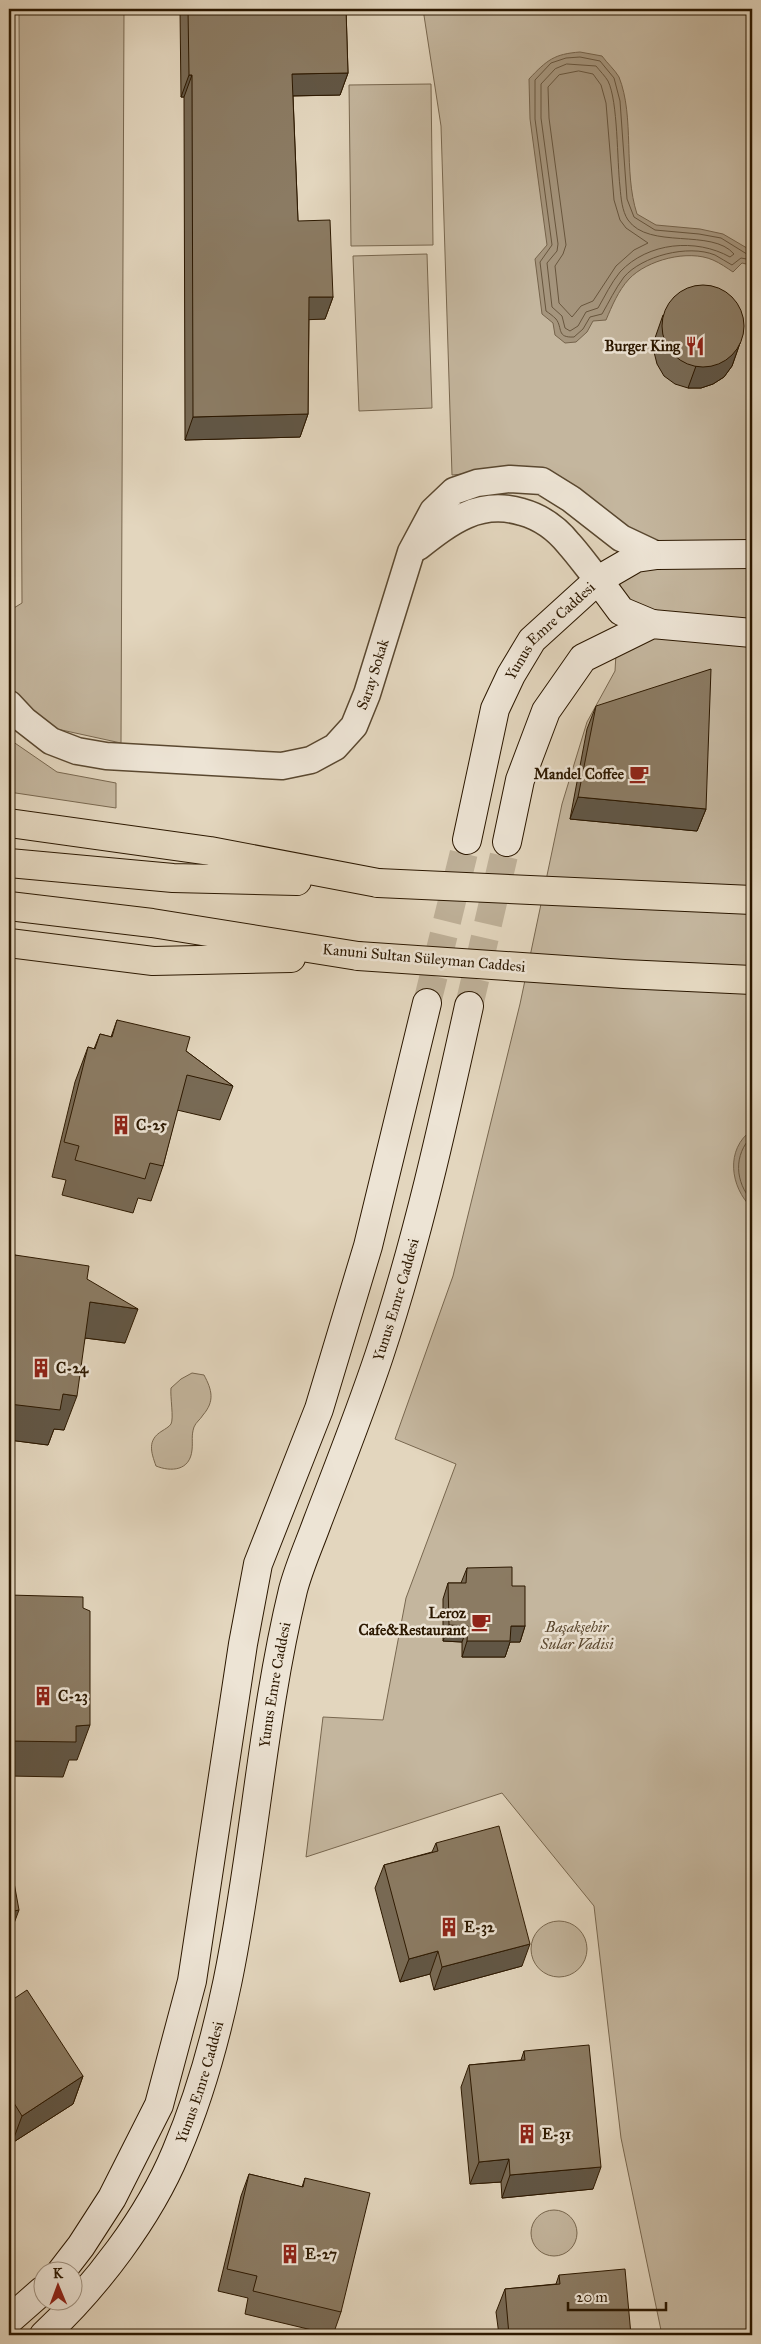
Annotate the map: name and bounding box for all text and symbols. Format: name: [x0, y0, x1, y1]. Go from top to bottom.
restaurant icon: Burger King: [684, 335, 706, 357]
place label: Burger King: [604, 337, 681, 356]
street label: Yunus Emre Caddesi: [501, 578, 599, 683]
street label: Saray Sokak: [353, 637, 393, 712]
cafe icon: Mandel Coffee: [628, 763, 650, 785]
place label: Mandel Coffee: [534, 765, 625, 783]
street label: Kanuni Sultan Süleyman Caddesi: [322, 940, 526, 976]
building icon: C-25: [110, 1114, 132, 1136]
place label: C-25: [136, 1116, 167, 1134]
street label: Yunus Emre Caddesi: [369, 1236, 423, 1363]
building icon: C-24: [30, 1357, 52, 1379]
place label: C-24: [56, 1359, 89, 1378]
place label: Leroz Cafe&Restaurant: [358, 1604, 467, 1639]
cafe icon: Leroz Cafe&Restaurant: [470, 1611, 492, 1633]
park label: Başakşehir Sular Vadisi: [539, 1618, 614, 1653]
street label: Yunus Emre Caddesi: [255, 1620, 294, 1749]
building icon: C-23: [32, 1685, 54, 1707]
place label: C-23: [58, 1687, 88, 1706]
building icon: E-32: [438, 1916, 460, 1938]
place label: E-32: [464, 1918, 495, 1937]
street label: Yunus Emre Caddesi: [172, 2019, 227, 2146]
building icon: E-31: [516, 2123, 538, 2145]
place label: E-31: [542, 2125, 571, 2144]
building icon: E-27: [279, 2243, 301, 2265]
place label: E-27: [305, 2245, 337, 2263]
north arrow: [32, 2262, 82, 2312]
text: K: [53, 2265, 64, 2282]
scale bar: [568, 2279, 666, 2311]
text: 20 m: [576, 2288, 608, 2306]

